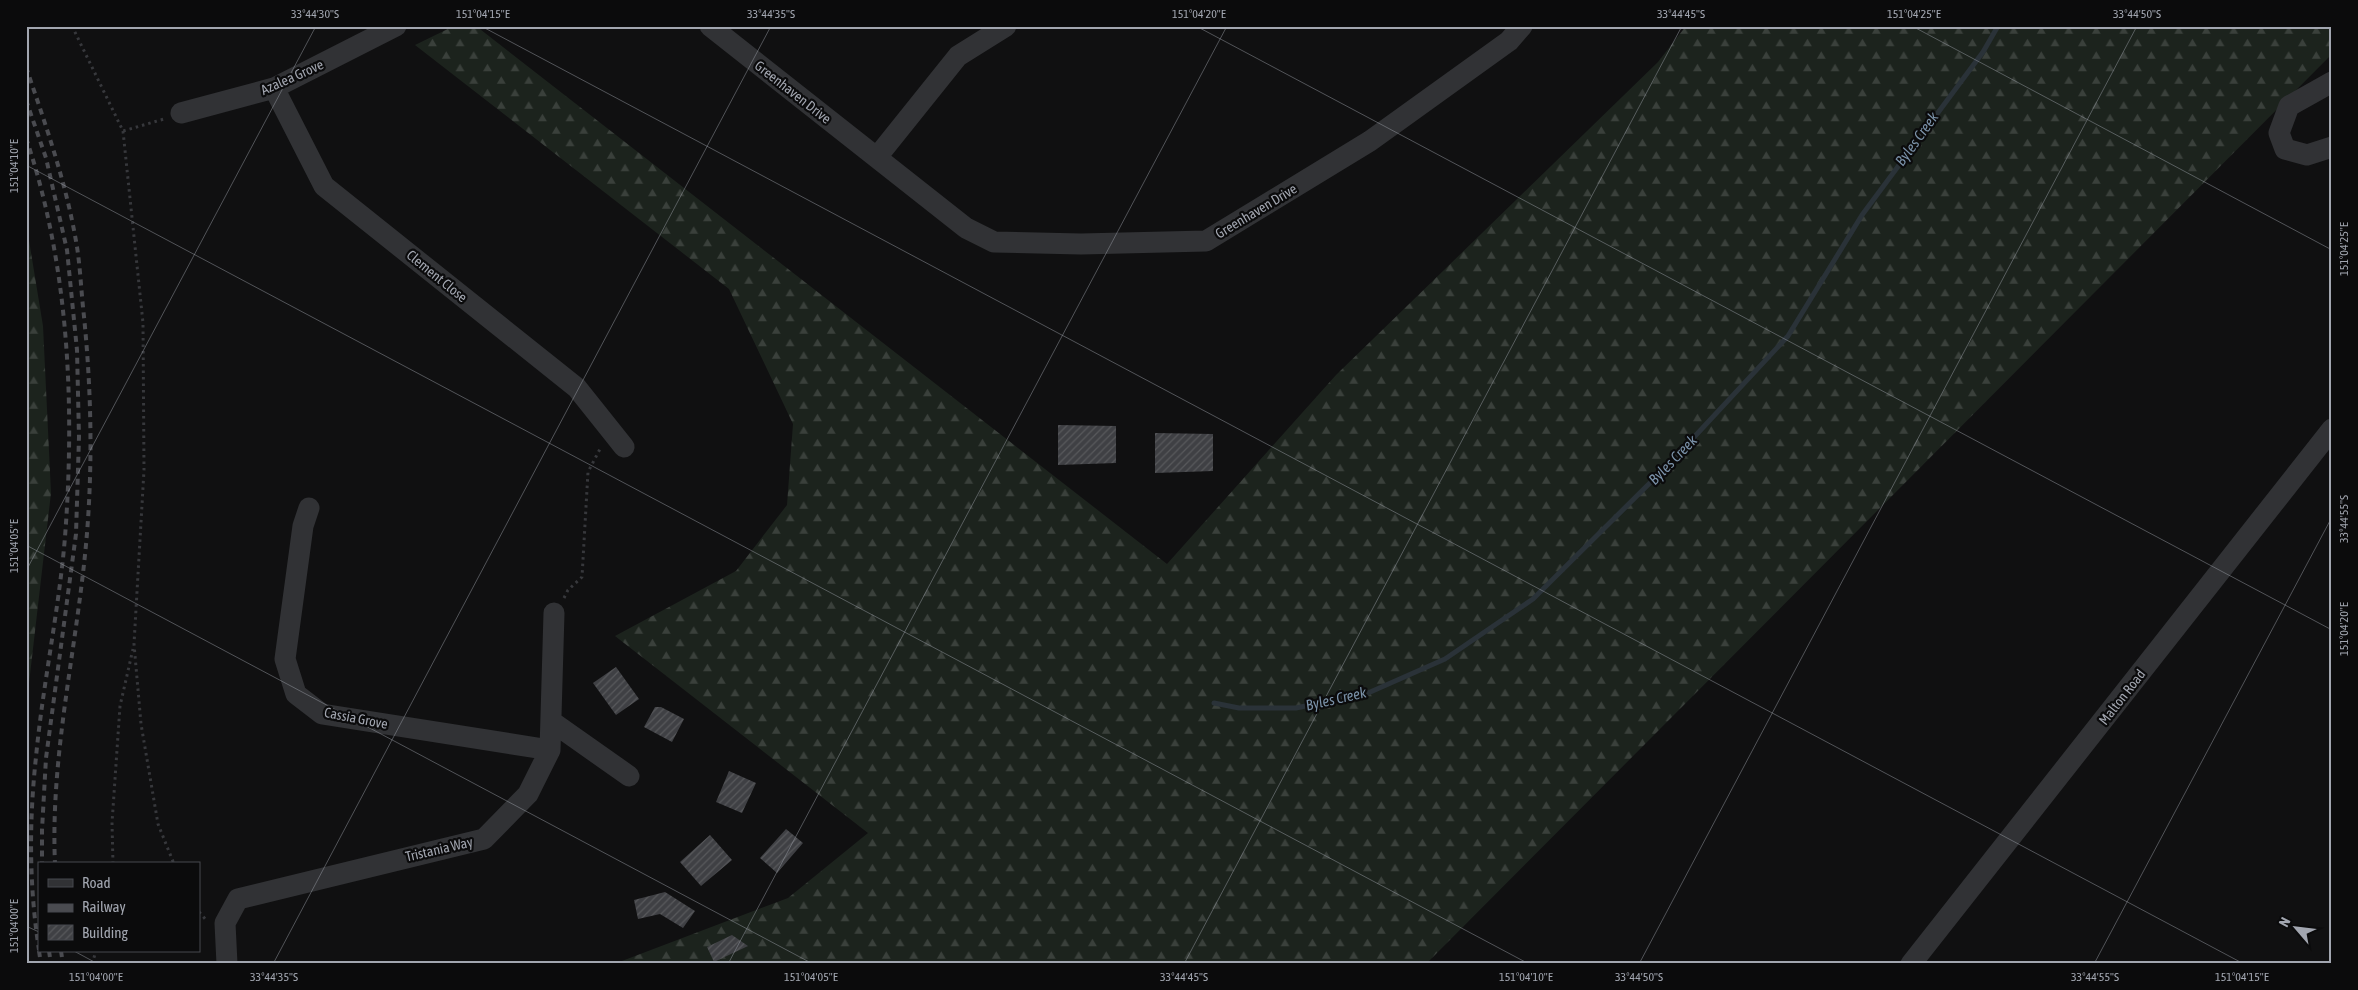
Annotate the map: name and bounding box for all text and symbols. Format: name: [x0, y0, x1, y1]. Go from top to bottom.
text: 33°44'30"S: [291, 7, 339, 21]
text: 151°04'15"E: [456, 7, 510, 21]
text: 33°44'35"S: [747, 7, 795, 21]
text: 151°04'20"E: [1172, 7, 1226, 21]
text: 33°44'45"S: [1657, 7, 1705, 21]
text: 151°04'25"E: [1887, 7, 1941, 21]
text: 33°44'50"S: [2113, 7, 2161, 21]
street label: Azalea Grove: [258, 56, 326, 98]
street label: Greenhaven Drive: [752, 57, 834, 127]
water label: Byles Creek: [1892, 108, 1942, 169]
text: 151°04'10"E: [7, 139, 21, 193]
street label: Greenhaven Drive: [1212, 180, 1300, 242]
text: 151°04'25"E: [2337, 222, 2351, 276]
street label: Clement Close: [404, 247, 470, 305]
water label: Byles Creek: [1645, 431, 1701, 488]
text: 33°44'55"S: [2337, 495, 2351, 543]
text: 151°04'05"E: [7, 519, 21, 573]
text: 151°04'20"E: [2337, 602, 2351, 656]
street label: Malton Road: [2096, 666, 2148, 728]
water label: Byles Creek: [1304, 683, 1368, 714]
street label: Cassia Grove: [323, 704, 389, 732]
street label: Tristania Way: [404, 833, 474, 865]
legend: [38, 862, 200, 952]
text: Road: [82, 874, 111, 891]
text: Railway: [82, 898, 126, 915]
text: 151°04'00"E: [7, 899, 21, 953]
north arrow: [2270, 902, 2320, 952]
text: N: [2276, 914, 2294, 929]
text: Building: [82, 924, 128, 941]
text: 151°04'00"E: [69, 970, 123, 984]
text: 33°44'35"S: [250, 970, 298, 984]
text: 151°04'05"E: [784, 970, 838, 984]
text: 33°44'45"S: [1160, 970, 1208, 984]
text: 151°04'10"E: [1499, 970, 1553, 984]
text: 33°44'50"S: [1615, 970, 1663, 984]
text: 33°44'55"S: [2071, 970, 2119, 984]
text: 151°04'15"E: [2215, 970, 2269, 984]

